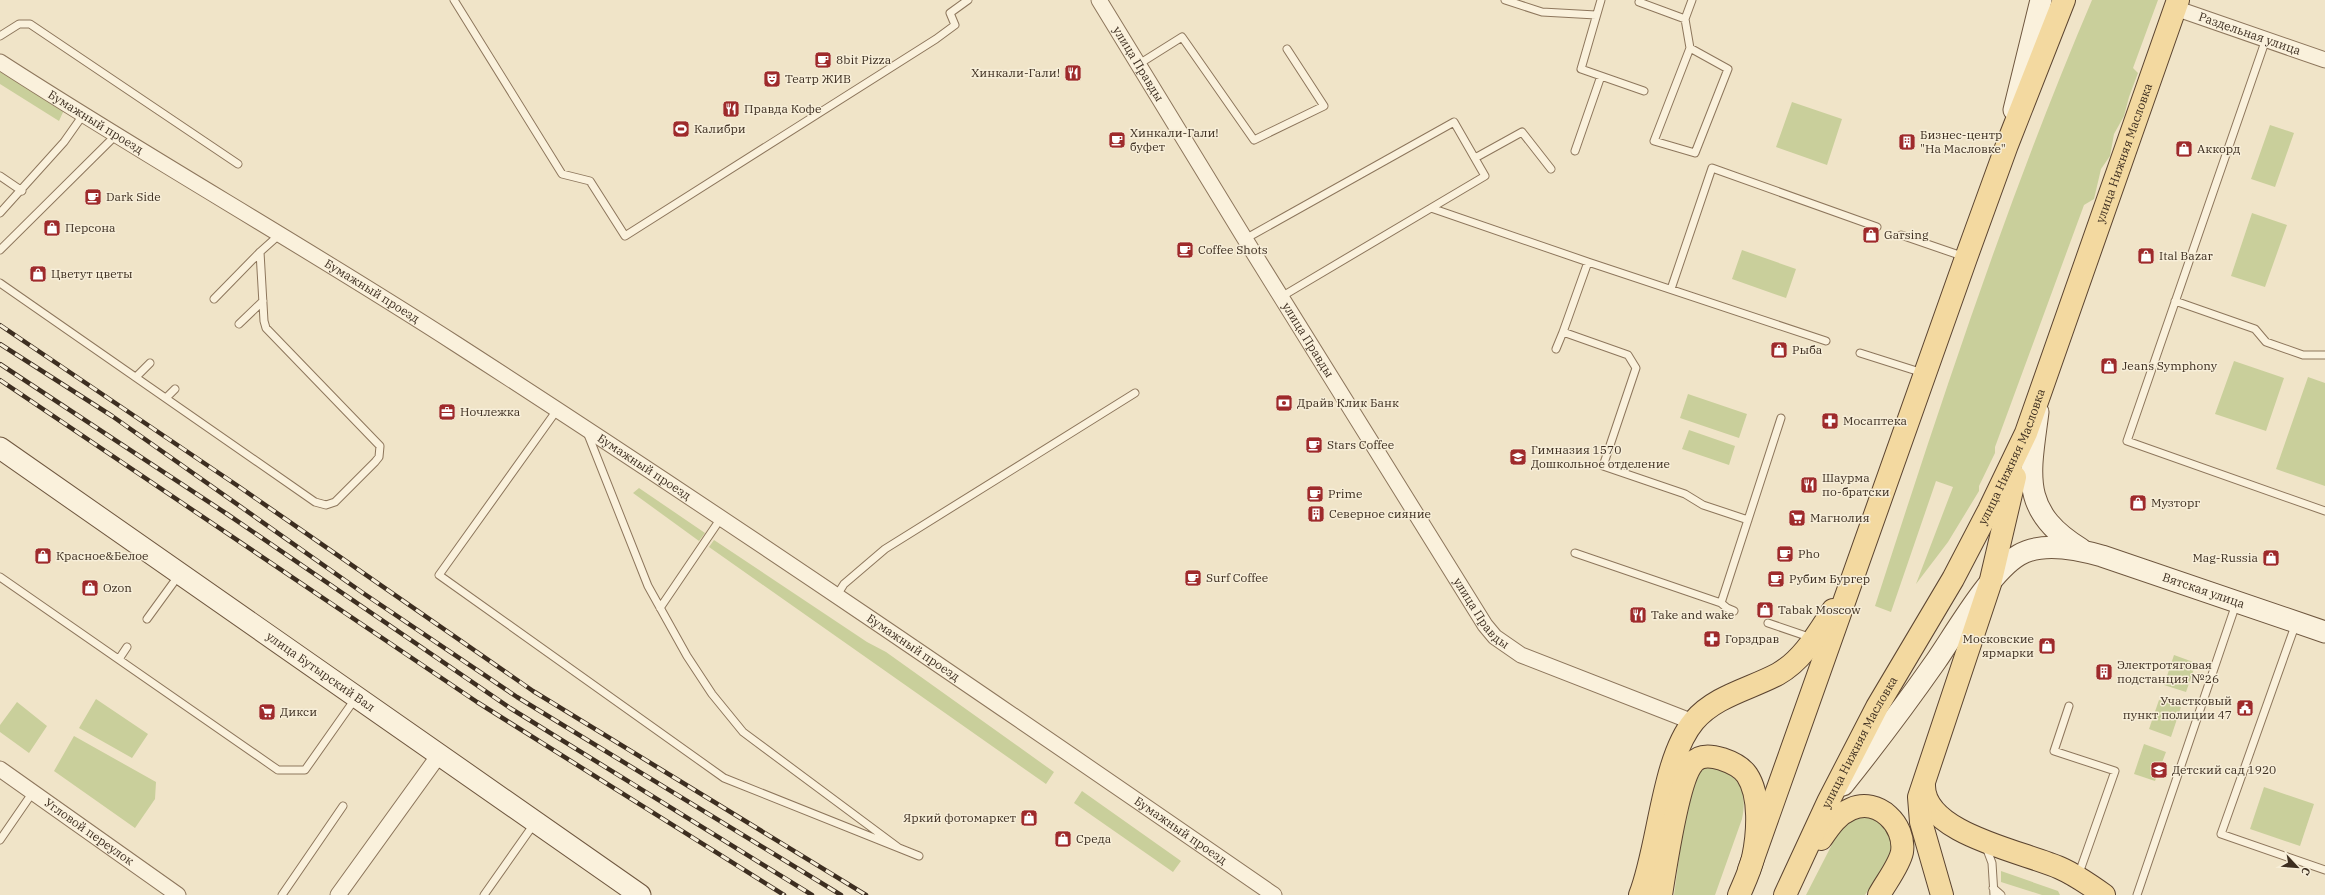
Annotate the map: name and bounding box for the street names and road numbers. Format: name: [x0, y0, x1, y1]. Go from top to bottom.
street label: Раздельная улица: [2197, 9, 2303, 58]
street label: улица Правды: [1110, 23, 1167, 104]
street label: улица Нижняя Масловка: [2092, 81, 2155, 225]
street label: Бумажный проезд: [45, 87, 146, 157]
street label: Бумажный проезд: [322, 255, 423, 326]
street label: улица Правды: [1279, 299, 1337, 380]
street label: улица Нижняя Масловка: [1975, 386, 2048, 527]
street label: Бумажный проезд: [595, 430, 694, 503]
street label: Вятская улица: [2161, 569, 2247, 611]
street label: улица Правды: [1450, 575, 1513, 652]
street label: Бумажный проезд: [864, 610, 963, 684]
street label: улица Бутырский Вал: [264, 628, 378, 715]
street label: улица Нижняя Масловка: [1818, 673, 1901, 811]
street label: Бумажный проезд: [1132, 793, 1230, 867]
street label: Угловой переулок: [42, 795, 137, 868]

